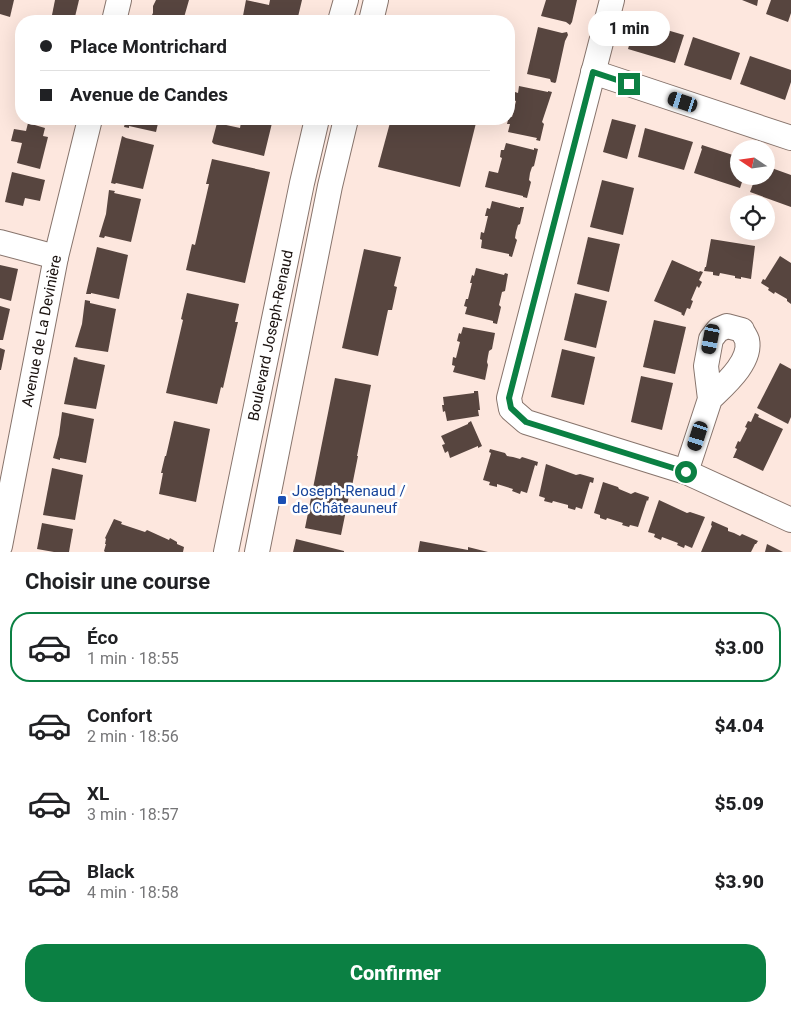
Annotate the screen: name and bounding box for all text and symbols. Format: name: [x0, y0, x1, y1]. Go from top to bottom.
callout: 1 min: [588, 12, 670, 46]
text: 1 min: [609, 19, 649, 38]
text: Place Montrichard: [70, 35, 227, 58]
route end: [618, 73, 640, 95]
text: Avenue de Candes: [70, 83, 228, 106]
car: [666, 90, 699, 114]
north arrow: [730, 140, 775, 185]
map controls: [730, 140, 775, 240]
button: locate: [730, 195, 775, 240]
street label: Boulevard Joseph-Renaud: [244, 248, 297, 423]
street label: Avenue de La Devinière: [18, 253, 65, 409]
car: [700, 323, 721, 355]
car: [686, 419, 709, 453]
route start: [675, 461, 697, 483]
place label: Joseph-Renaud / de Châteauneuf: [292, 482, 406, 517]
marker: Joseph-Renaud / de Châteauneuf: [276, 494, 288, 506]
text: Choisir une course: [25, 569, 210, 594]
icon: car: [27, 625, 72, 670]
text: Éco: [87, 626, 118, 649]
text: $3.00: [715, 636, 764, 659]
text: 1 min · 18:55: [87, 649, 179, 668]
icon: car: [27, 703, 72, 748]
text: Confort: [87, 704, 152, 727]
text: $4.04: [715, 714, 764, 737]
text: 2 min · 18:56: [87, 727, 179, 746]
icon: car: [27, 781, 72, 826]
text: XL: [87, 782, 109, 805]
text: $5.09: [715, 792, 764, 815]
text: 3 min · 18:57: [87, 805, 179, 824]
icon: car: [27, 859, 72, 904]
text: Black: [87, 860, 134, 883]
text: $3.90: [715, 870, 764, 893]
text: 4 min · 18:58: [87, 883, 179, 902]
button: Confirmer: [25, 944, 766, 1002]

